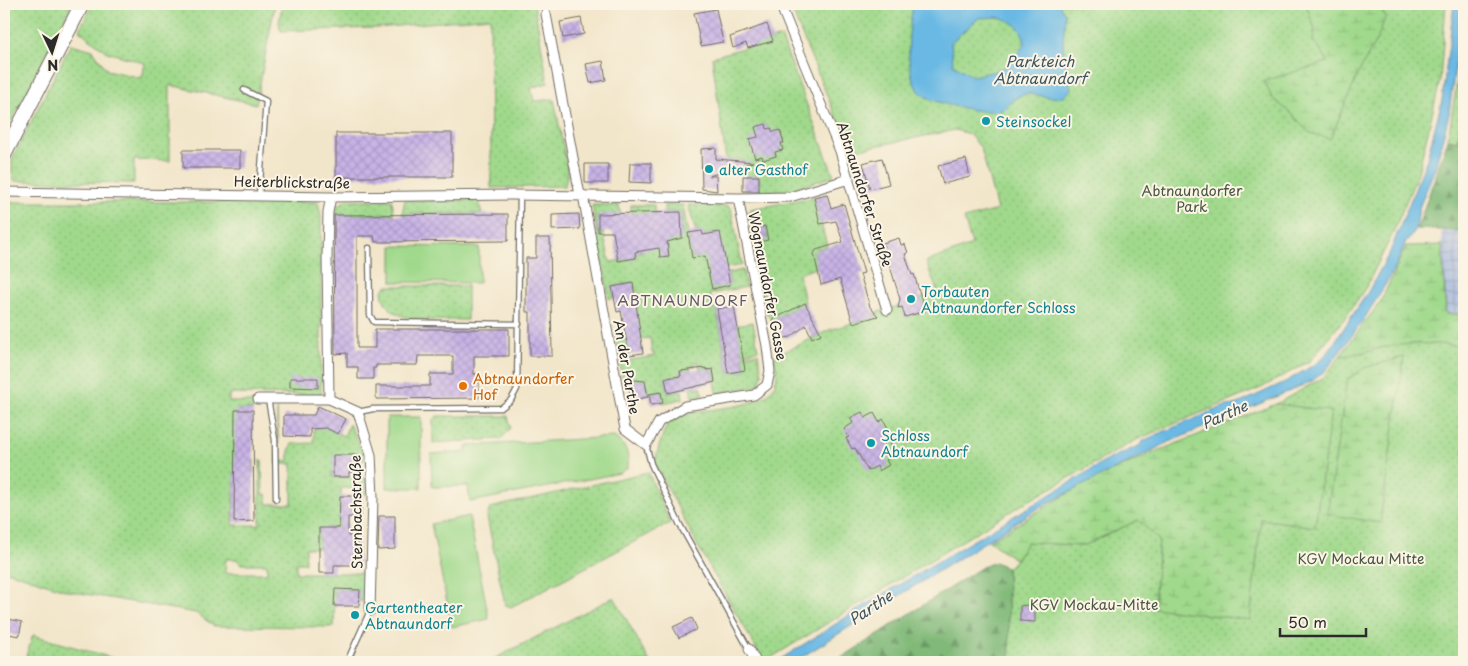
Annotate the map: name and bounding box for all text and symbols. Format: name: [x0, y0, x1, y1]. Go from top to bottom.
north arrow: [28, 28, 78, 78]
water label: Parkteich Abtnaundorf: [993, 49, 1091, 89]
text: N: [47, 55, 59, 76]
place label: Steinsockel: [996, 111, 1071, 132]
marker: Steinsockel: [980, 115, 992, 127]
street label: Abtnaundorfer Straße: [832, 119, 898, 269]
place label: alter Gasthof: [719, 159, 809, 180]
marker: alter Gasthof: [703, 163, 715, 175]
street label: Heiterblickstraße: [234, 170, 350, 194]
park label: Abtnaundorfer Park: [1142, 180, 1243, 217]
street label: Wognaundorfer Gasse: [743, 210, 793, 363]
place label: Torbauten Abtnaundorfer Schloss: [921, 281, 1076, 318]
district label: ABTNAUNDORF: [617, 288, 749, 311]
marker: Torbauten Abtnaundorfer Schloss: [905, 293, 917, 305]
street label: An der Parthe: [608, 318, 646, 416]
place label: Abtnaundorfer Hof: [473, 368, 574, 405]
marker: Abtnaundorfer Hof: [457, 380, 469, 392]
water label: Parthe: [1197, 393, 1252, 434]
place label: Schloss Abtnaundorf: [881, 425, 970, 462]
marker: Schloss Abtnaundorf: [865, 437, 877, 449]
street label: Sternbachstraße: [345, 455, 367, 569]
park label: KGV Mockau Mitte: [1298, 548, 1424, 569]
water label: Parthe: [843, 583, 897, 630]
park label: KGV Mockau-Mitte: [1030, 594, 1158, 615]
place label: Gartentheater Abtnaundorf: [365, 597, 463, 634]
scale bar: [1280, 606, 1367, 638]
marker: Gartentheater Abtnaundorf: [349, 609, 361, 621]
text: 50 m: [1288, 610, 1327, 633]

